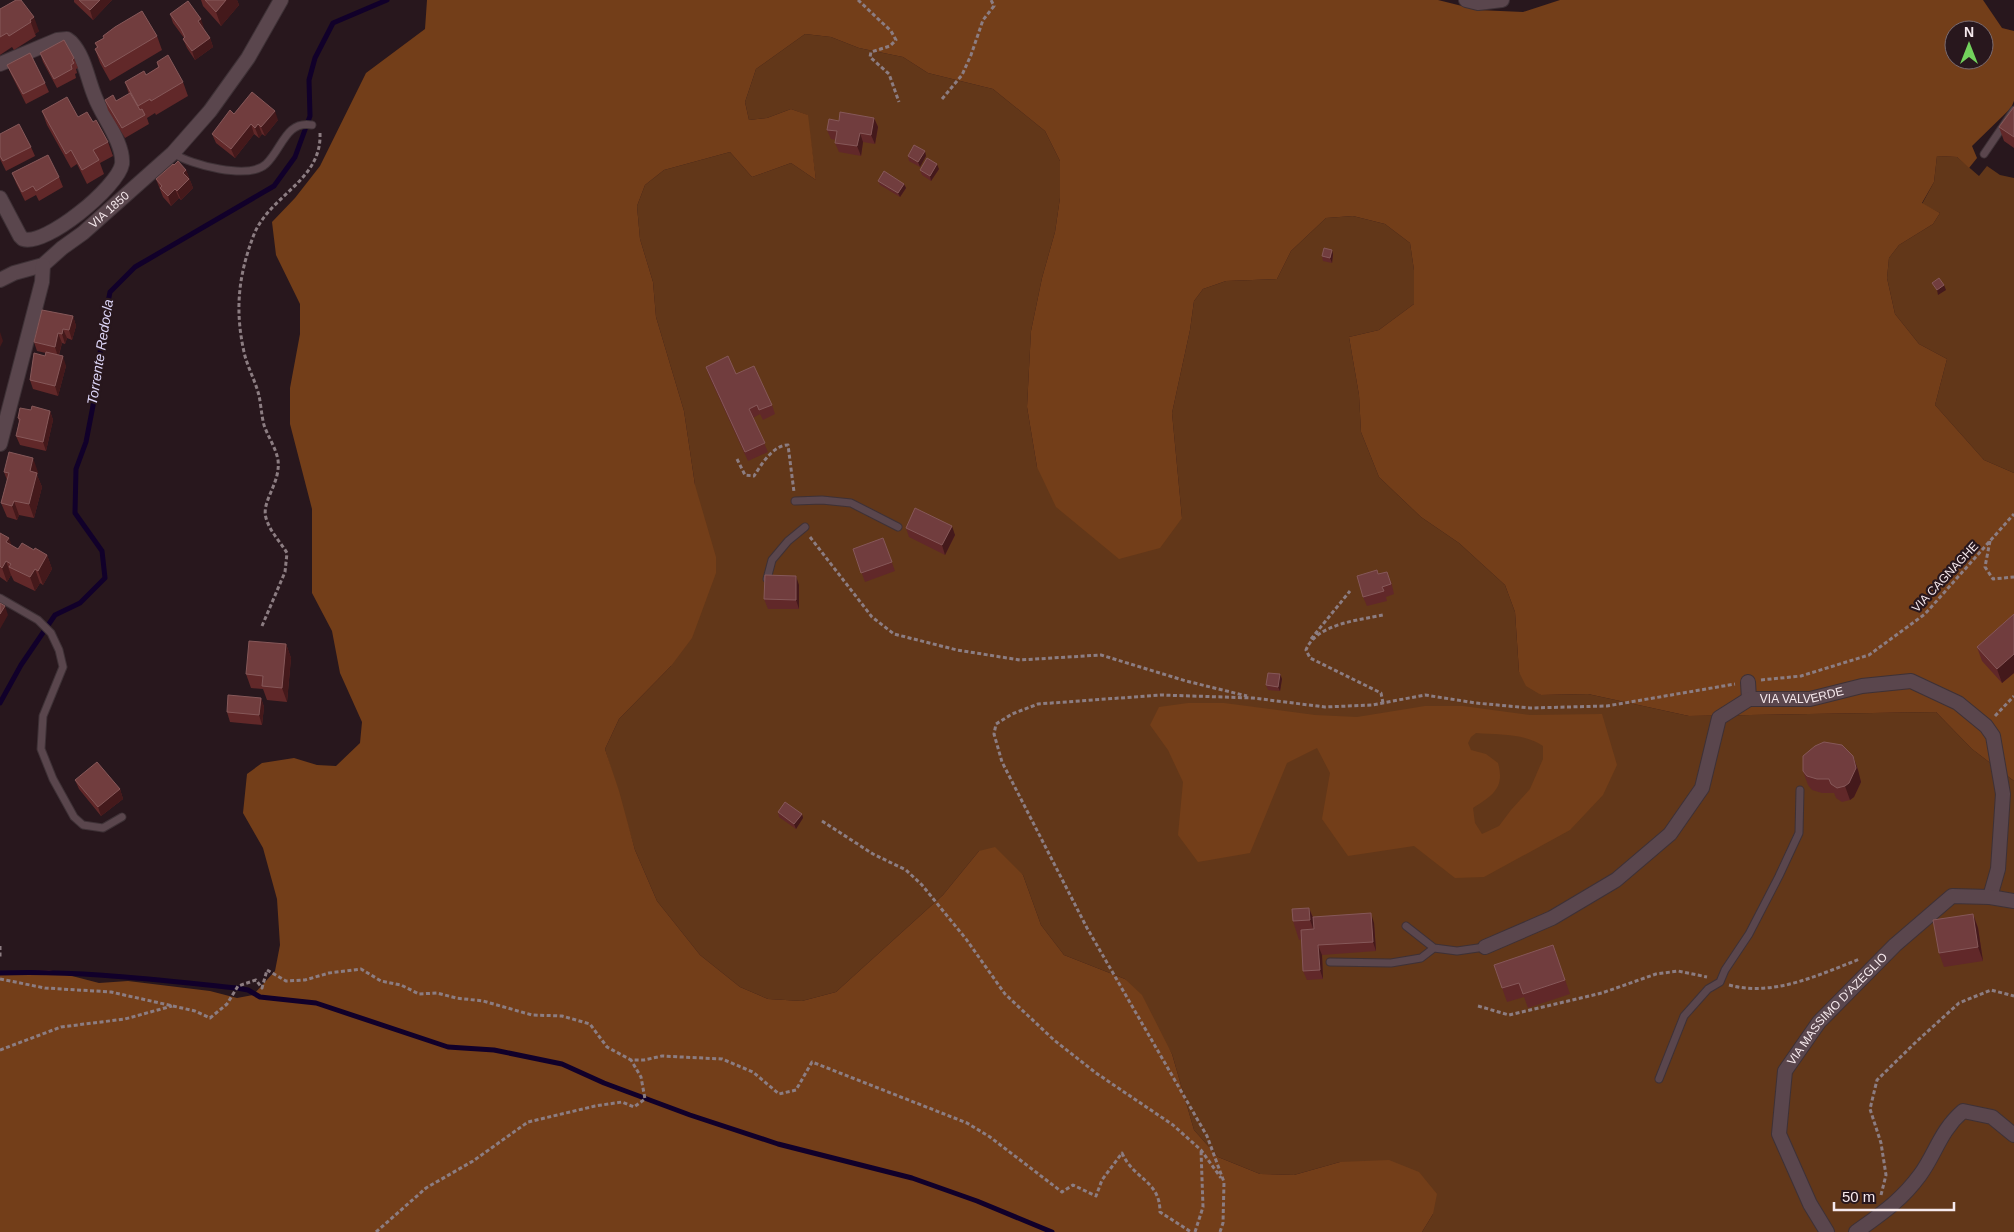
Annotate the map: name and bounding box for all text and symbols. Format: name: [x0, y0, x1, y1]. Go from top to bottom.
north arrow: [1944, 20, 1994, 70]
text: N: [1964, 24, 1974, 40]
street label: VIA 1850: [86, 188, 132, 231]
water label: Torrente Redocla: [84, 298, 116, 406]
street label: VIA CAGNAGHE: [1909, 539, 1981, 615]
street label: VIA VALVERDE: [1760, 684, 1845, 706]
street label: VIA MASSIMO D'AZEGLIO: [1784, 950, 1890, 1068]
scale bar: [1834, 1180, 1954, 1212]
text: 50 m: [1842, 1188, 1875, 1205]

